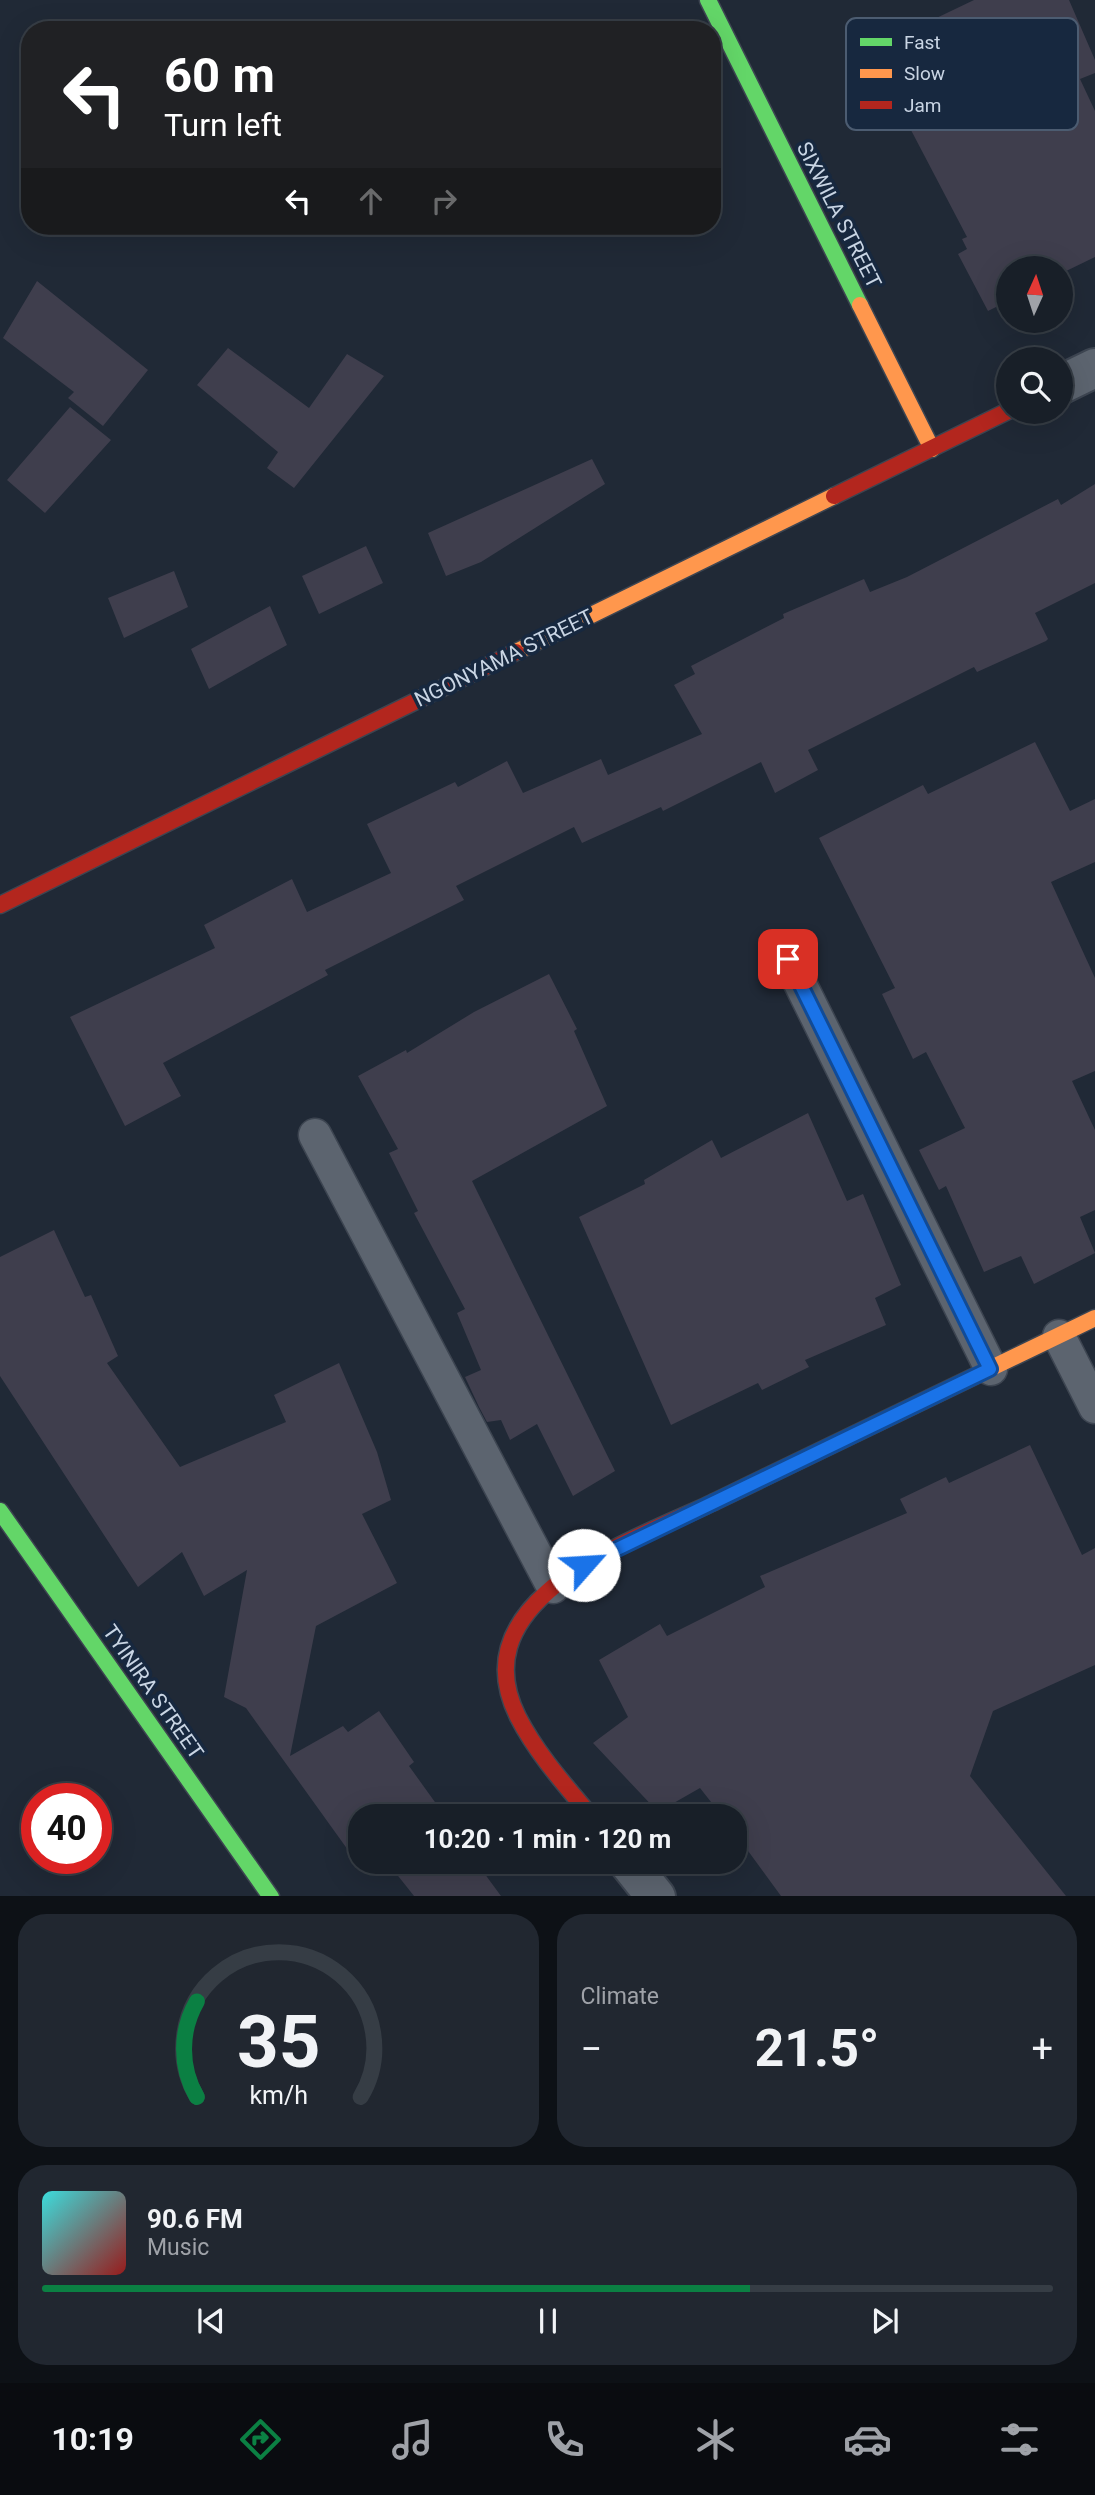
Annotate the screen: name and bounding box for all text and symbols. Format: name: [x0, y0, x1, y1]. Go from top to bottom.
legend: [846, 18, 1078, 130]
text: Fast: [904, 31, 941, 54]
text: 60 m: [164, 47, 275, 104]
icon: left: [49, 49, 140, 140]
text: Slow: [904, 62, 945, 85]
text: Jam: [904, 94, 941, 117]
text: Turn left: [164, 106, 282, 144]
street label: SIXWILA STREET: [792, 138, 886, 293]
icon: left: [279, 182, 317, 220]
icon: ahead: [352, 182, 390, 220]
icon: right: [425, 182, 463, 220]
north arrow: [996, 256, 1073, 332]
map controls: [996, 256, 1073, 424]
button: search: [996, 347, 1073, 424]
street label: NGONYAMA STREET: [411, 604, 598, 712]
pin: [758, 929, 818, 989]
icon: arrive: [769, 940, 807, 978]
position arrow: [547, 1528, 621, 1602]
street label: TYINIRA STREET: [98, 1620, 208, 1764]
speed limit sign: 40: [21, 1783, 112, 1874]
text: 10:20 · 1 min · 120 m: [424, 1824, 671, 1854]
text: Climate: [581, 1983, 659, 2010]
text: 35: [236, 1999, 320, 2085]
text: 21.5°: [754, 2018, 879, 2079]
text: −: [581, 2027, 602, 2071]
text: +: [1031, 2027, 1053, 2071]
text: km/h: [249, 2080, 308, 2109]
text: 90.6 FM: [147, 2204, 243, 2234]
text: Music: [147, 2234, 209, 2261]
icon: previous: [192, 2302, 230, 2340]
icon: pause: [529, 2302, 567, 2340]
icon: next: [866, 2302, 904, 2340]
icon: directions: [236, 2415, 285, 2464]
icon: music: [388, 2415, 437, 2464]
icon: phone: [540, 2415, 589, 2464]
icon: climate: [691, 2415, 740, 2464]
icon: car: [843, 2415, 892, 2464]
icon: filters: [995, 2415, 1044, 2464]
text: 10:19: [51, 2420, 134, 2458]

